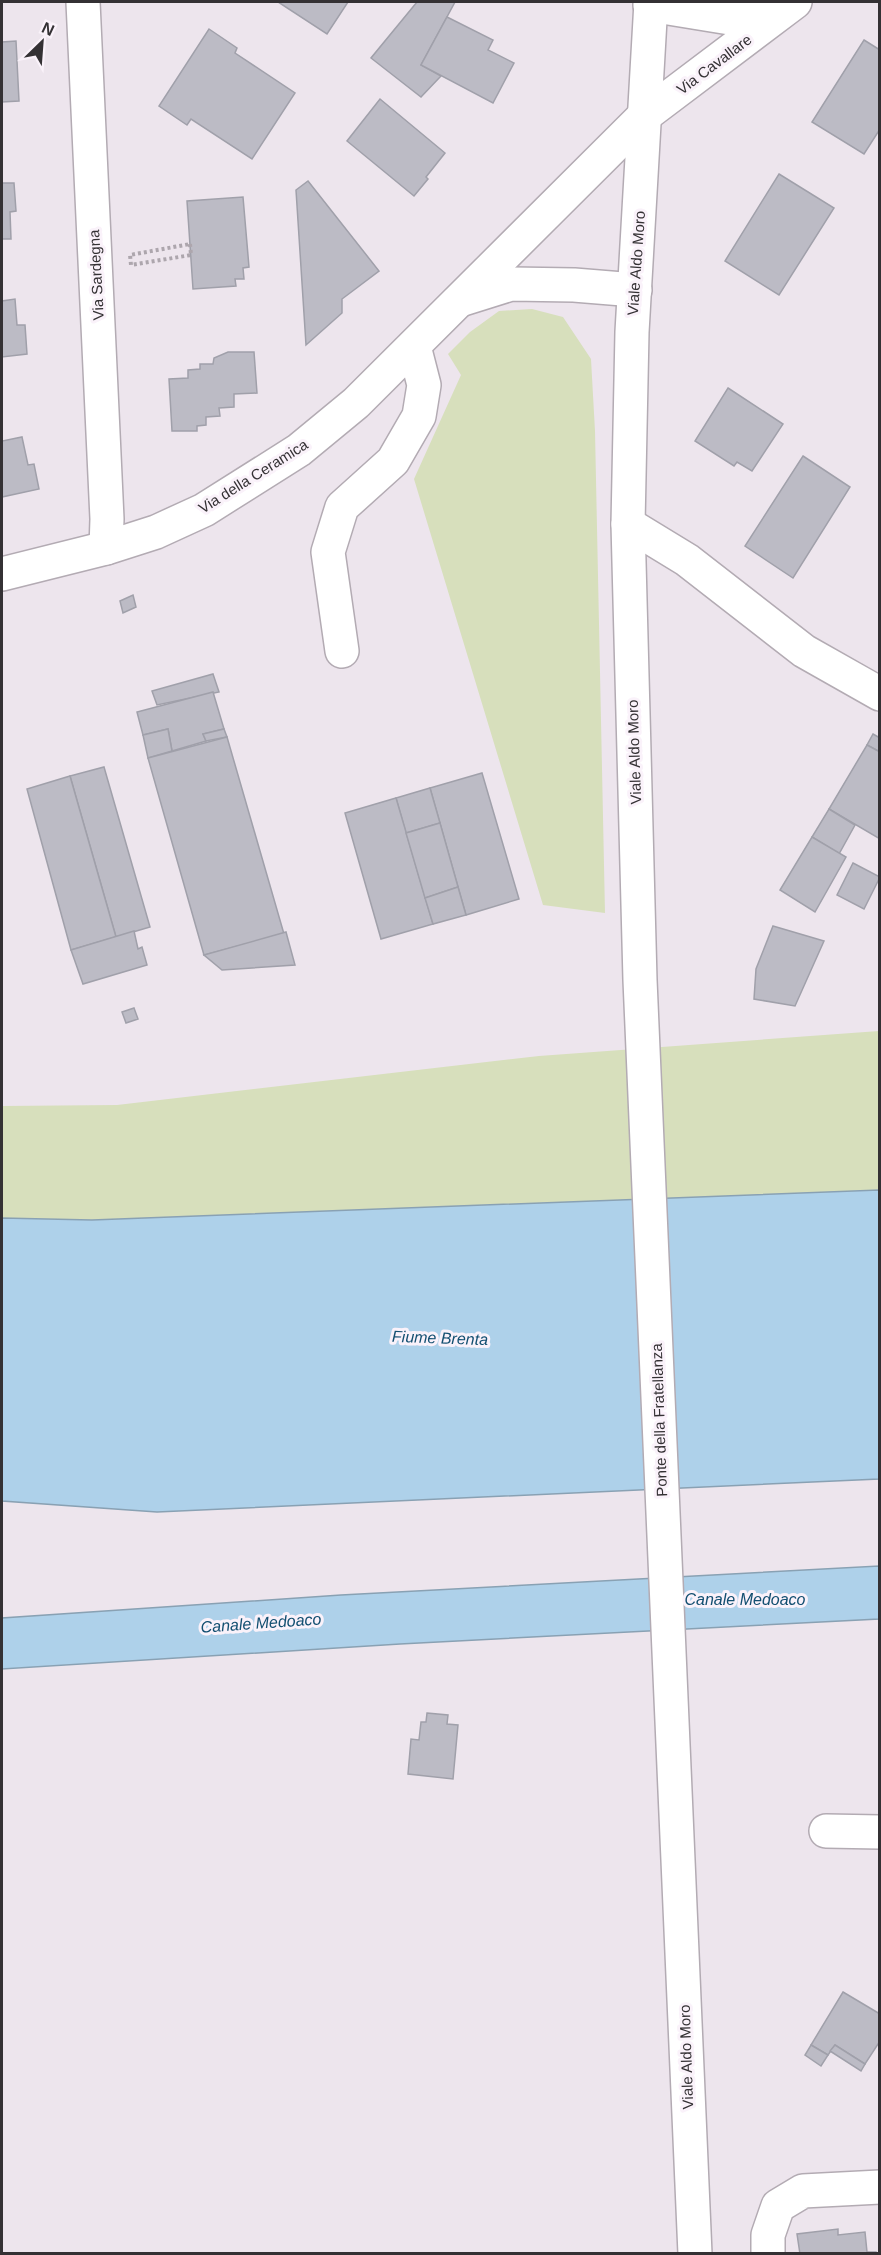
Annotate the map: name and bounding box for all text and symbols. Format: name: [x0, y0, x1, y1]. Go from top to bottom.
north arrow: [12, 12, 72, 72]
text: N: [39, 19, 57, 39]
street label: Via Cavallare: [673, 30, 755, 98]
street label: Viale Aldo Moro: [624, 210, 648, 316]
street label: Via Sardegna: [85, 229, 107, 321]
street label: Via della Ceramica: [195, 435, 311, 516]
street label: Viale Aldo Moro: [624, 699, 644, 805]
water label: Fiume Brenta: [392, 1328, 488, 1348]
street label: Ponte della Fratellanza: [648, 1342, 670, 1497]
water label: Canale Medoaco: [685, 1591, 806, 1608]
water label: Canale Medoaco: [200, 1610, 322, 1636]
street label: Viale Aldo Moro: [676, 2004, 696, 2110]

